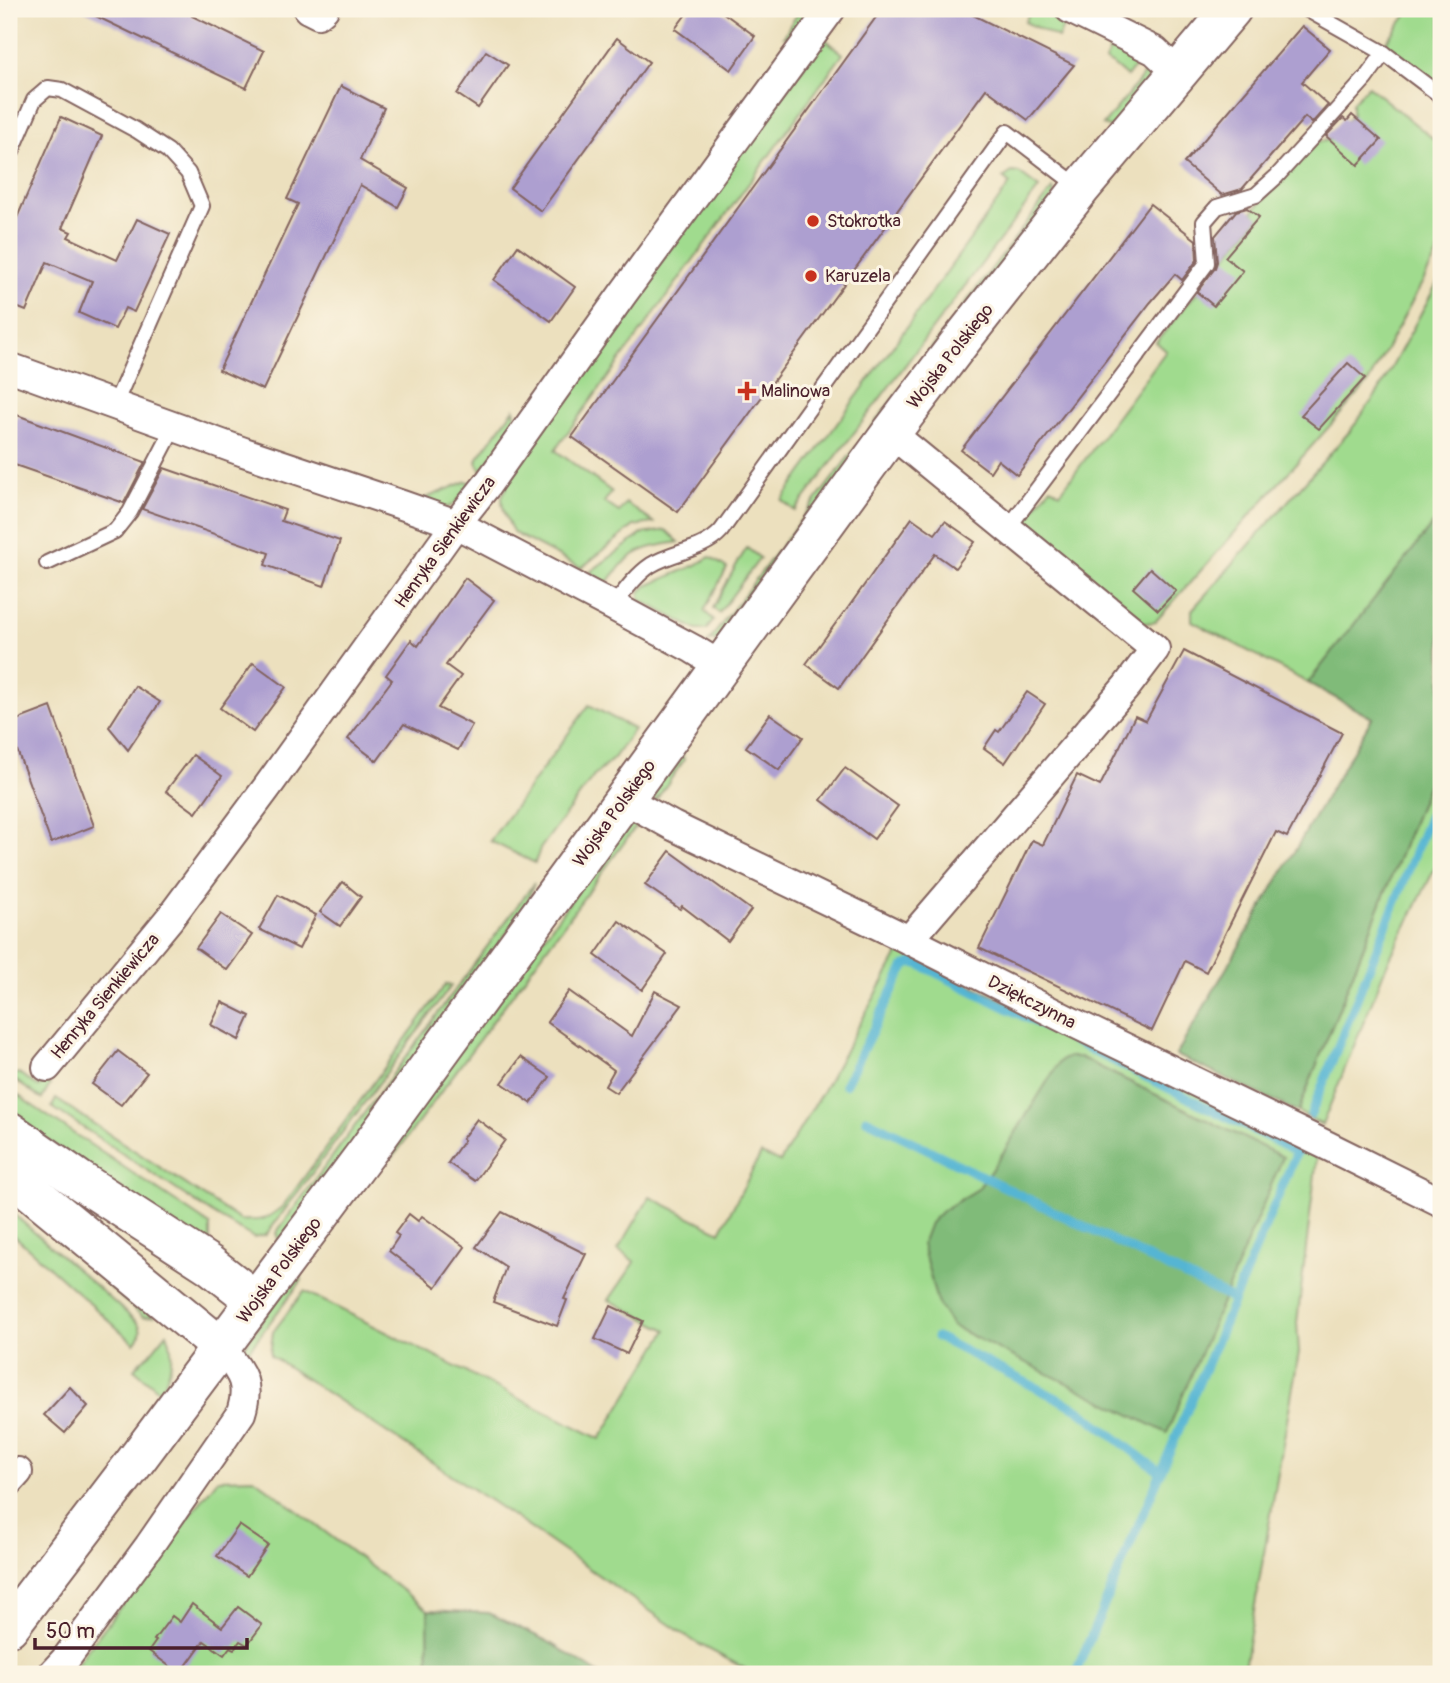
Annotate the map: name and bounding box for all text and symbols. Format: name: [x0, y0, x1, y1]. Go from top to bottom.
place label: Stokrotka: [827, 210, 901, 233]
marker: Stokrotka: [805, 213, 821, 229]
place label: Karuzela: [825, 265, 891, 288]
marker: Karuzela: [803, 268, 819, 284]
street label: Wojska Polskiego: [902, 299, 999, 414]
place label: Malinowa: [761, 380, 830, 403]
marker: Malinowa: [739, 383, 755, 399]
street label: Henryka Sienkiewicza: [390, 472, 501, 613]
street label: Wojska Polskiego: [568, 755, 661, 872]
street label: Henryka Sienkiewicza: [46, 929, 165, 1064]
street label: Dziękczynna: [984, 970, 1080, 1034]
street label: Wojska Polskiego: [232, 1212, 327, 1328]
scale bar: [35, 1606, 247, 1650]
text: 50 m: [46, 1618, 95, 1645]

